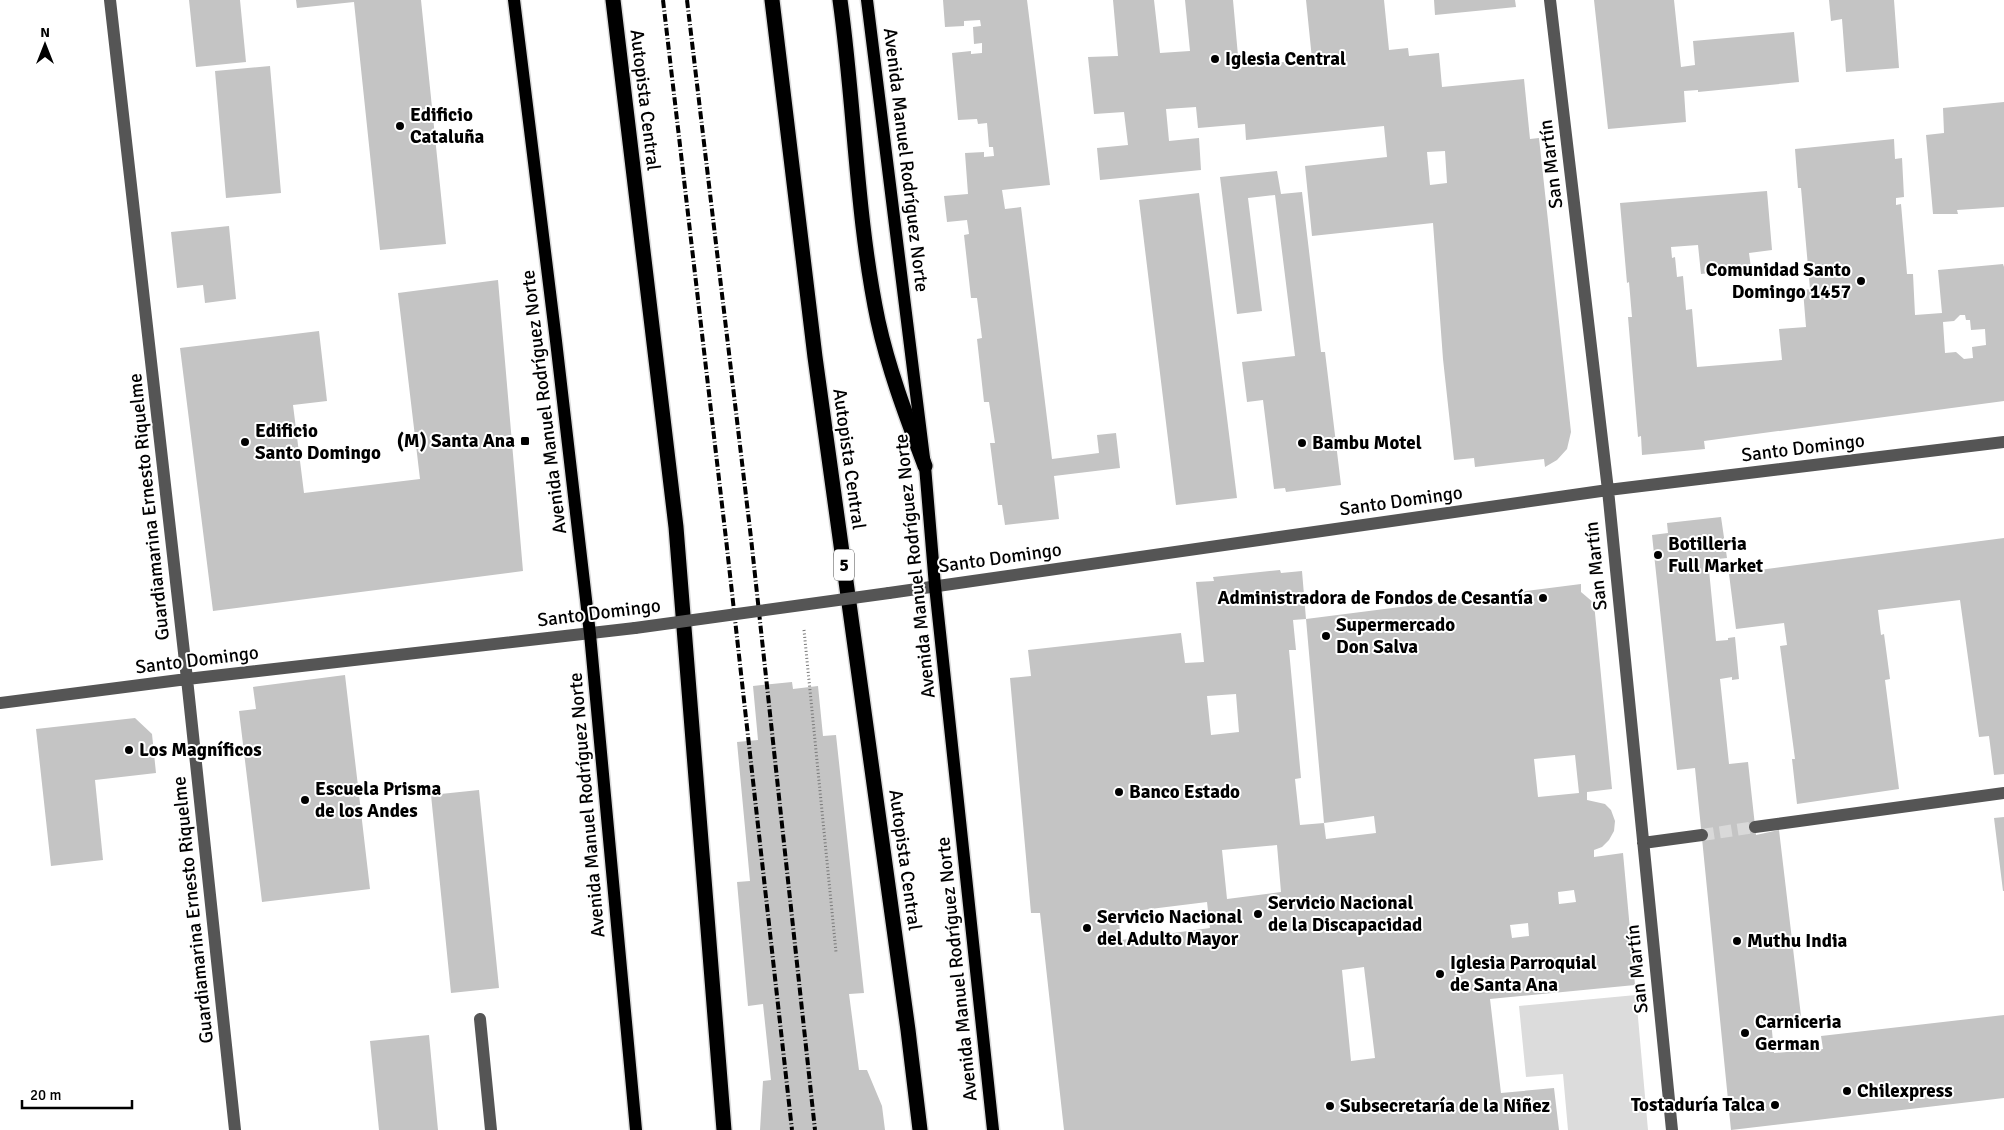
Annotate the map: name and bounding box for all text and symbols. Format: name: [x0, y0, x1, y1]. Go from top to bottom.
north arrow: [20, 20, 70, 70]
text: N: [40, 24, 50, 41]
street label: Avenida Manuel Rodríguez Norte: [878, 27, 934, 293]
street label: Autopista Central: [624, 28, 666, 172]
place label: Iglesia Central: [1225, 47, 1346, 71]
marker: Iglesia Central: [1209, 53, 1221, 65]
place label: Edificio Cataluña: [410, 103, 485, 149]
street label: San Martín: [1534, 118, 1568, 210]
marker: Edificio Cataluña: [394, 120, 406, 132]
place label: Comunidad Santo Domingo 1457: [1706, 258, 1851, 304]
street label: Avenida Manuel Rodríguez Norte: [516, 269, 572, 535]
marker: Comunidad Santo Domingo 1457: [1855, 275, 1867, 287]
street label: Guardiamarina Ernesto Riquelme: [123, 372, 175, 642]
street label: Autopista Central: [827, 387, 871, 531]
place label: Edificio Santo Domingo: [255, 419, 381, 465]
place label: (M) Santa Ana: [397, 429, 515, 453]
street label: Santo Domingo: [1740, 429, 1866, 467]
place label: Bambu Motel: [1312, 431, 1422, 455]
street label: Avenida Manuel Rodríguez Norte: [889, 433, 941, 699]
marker: (M) Santa Ana: [519, 435, 531, 447]
marker: Edificio Santo Domingo: [239, 436, 251, 448]
marker: Bambu Motel: [1296, 437, 1308, 449]
street label: Santo Domingo: [1338, 480, 1464, 522]
street label: San Martín: [1579, 520, 1613, 612]
place label: Botilleria Full Market: [1668, 532, 1763, 578]
street label: Santo Domingo: [937, 537, 1063, 579]
marker: Botilleria Full Market: [1652, 549, 1664, 561]
road number: 5: [834, 550, 854, 580]
place label: Administradora de Fondos de Cesantía: [1217, 586, 1533, 610]
marker: Administradora de Fondos de Cesantía: [1537, 592, 1549, 604]
street label: Santo Domingo: [536, 594, 662, 632]
place label: Supermercado Don Salva: [1336, 613, 1455, 659]
marker: Supermercado Don Salva: [1320, 630, 1332, 642]
street label: Santo Domingo: [134, 641, 260, 679]
street label: Avenida Manuel Rodríguez Norte: [563, 672, 611, 938]
place label: Los Magníficos: [139, 738, 262, 762]
marker: Los Magníficos: [123, 744, 135, 756]
street label: Guardiamarina Ernesto Riquelme: [167, 775, 219, 1045]
place label: Escuela Prisma de los Andes: [315, 777, 441, 823]
place label: Banco Estado: [1129, 780, 1240, 804]
marker: Banco Estado: [1113, 786, 1125, 798]
street label: Autopista Central: [883, 788, 927, 932]
marker: Escuela Prisma de los Andes: [299, 794, 311, 806]
street label: Avenida Manuel Rodríguez Norte: [931, 836, 983, 1102]
place label: Servicio Nacional de la Discapacidad: [1268, 891, 1422, 937]
place label: Servicio Nacional del Adulto Mayor: [1097, 905, 1242, 951]
marker: Servicio Nacional de la Discapacidad: [1252, 908, 1264, 920]
marker: Servicio Nacional del Adulto Mayor: [1081, 922, 1093, 934]
street label: San Martín: [1620, 923, 1654, 1015]
place label: Muthu India: [1747, 929, 1848, 953]
marker: Muthu India: [1731, 935, 1743, 947]
place label: Iglesia Parroquial de Santa Ana: [1450, 951, 1597, 997]
marker: Iglesia Parroquial de Santa Ana: [1434, 968, 1446, 980]
place label: Carniceria German: [1755, 1010, 1842, 1056]
marker: Carniceria German: [1739, 1027, 1751, 1039]
scale bar: [22, 1078, 132, 1110]
place label: Chilexpress: [1857, 1079, 1953, 1103]
marker: Chilexpress: [1841, 1085, 1853, 1097]
text: 20 m: [30, 1086, 61, 1104]
place label: Tostaduría Talca: [1631, 1093, 1765, 1117]
place label: Subsecretaría de la Niñez: [1340, 1094, 1551, 1118]
marker: Tostaduría Talca: [1769, 1099, 1781, 1111]
marker: Subsecretaría de la Niñez: [1324, 1100, 1336, 1112]

